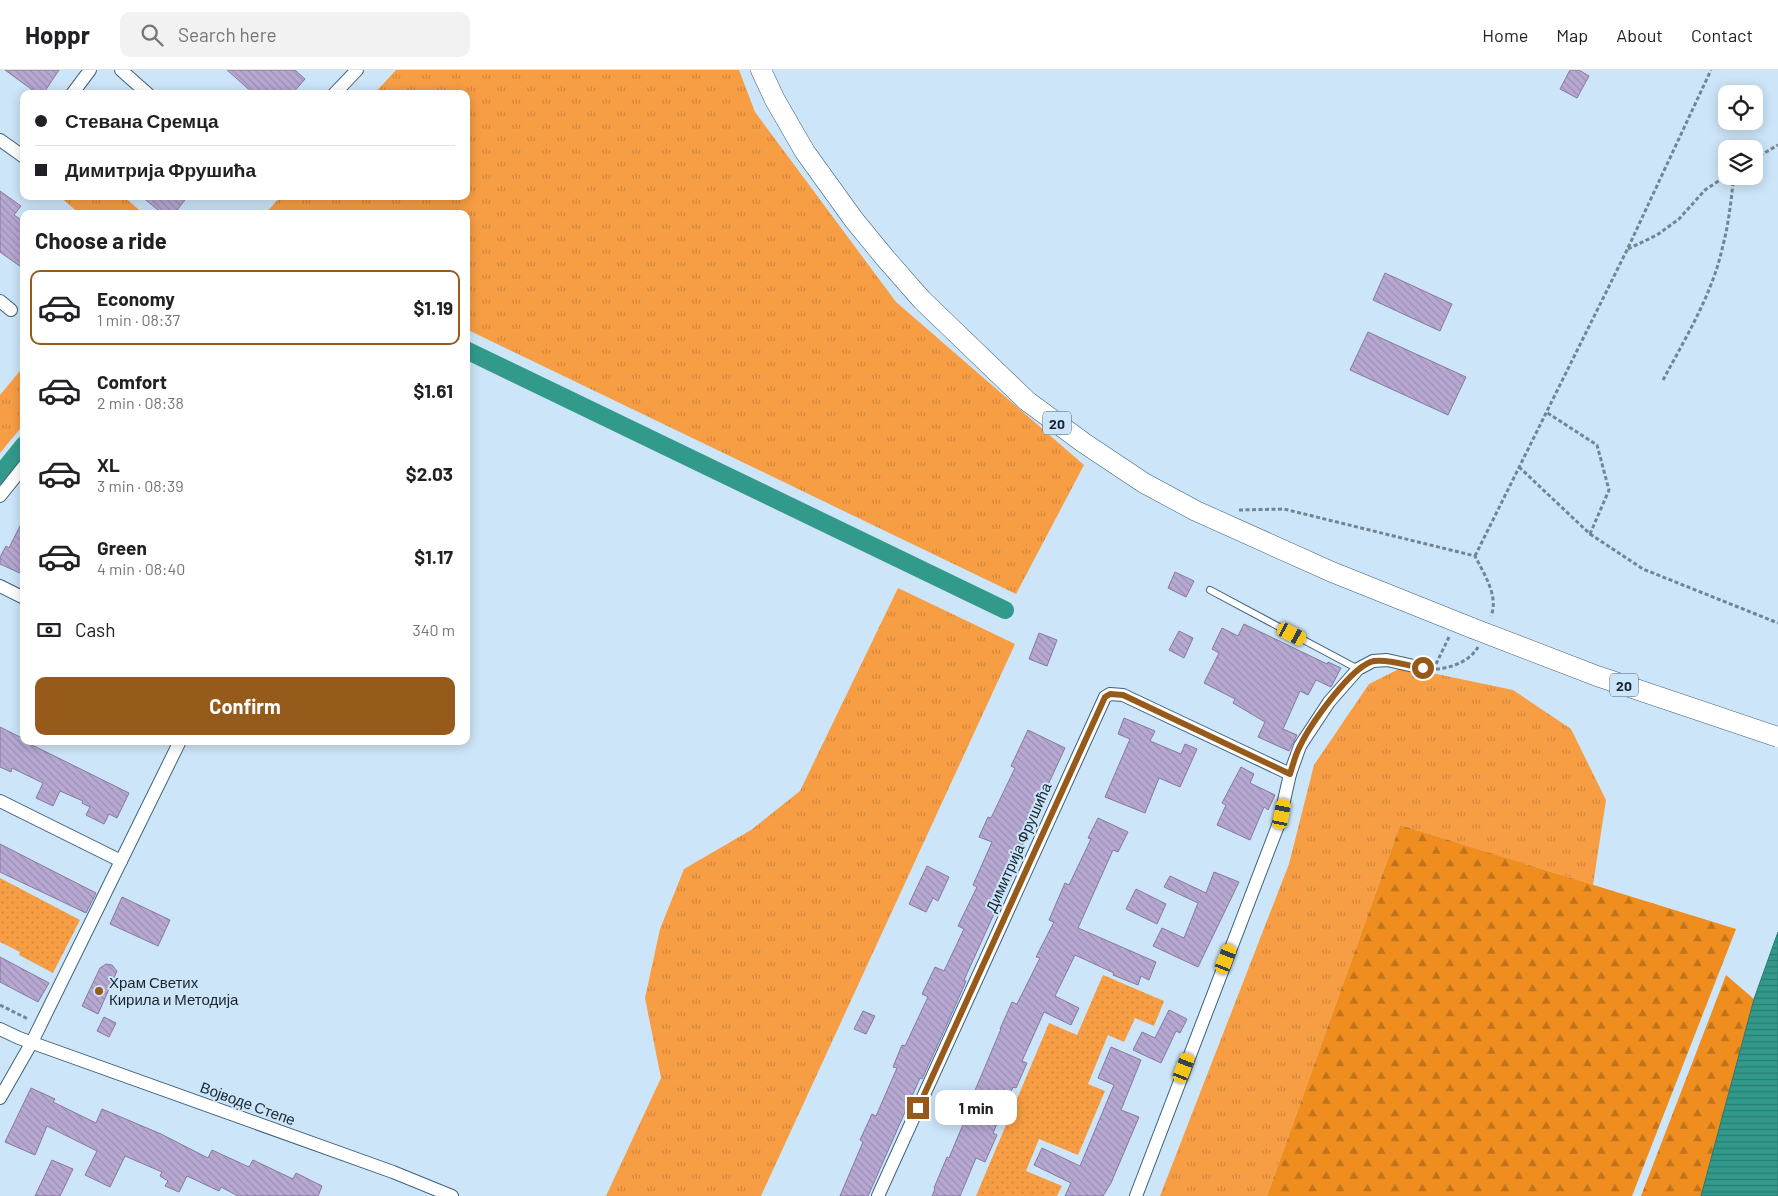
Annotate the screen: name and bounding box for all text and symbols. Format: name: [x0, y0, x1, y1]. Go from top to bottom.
search box: [120, 12, 470, 57]
text: Hoppr: [25, 20, 90, 49]
icon: search: [138, 21, 166, 49]
text: Search here: [178, 23, 277, 46]
text: Home: [1482, 24, 1528, 46]
text: Map: [1556, 24, 1588, 46]
text: About: [1616, 24, 1663, 46]
text: Contact: [1691, 24, 1753, 46]
map controls: [1718, 85, 1763, 185]
button: locate: [1718, 85, 1763, 130]
text: Стевана Сремца: [65, 109, 219, 132]
button: layers: [1718, 140, 1763, 185]
text: Димитрија Фрушића: [65, 158, 256, 181]
text: Choose a ride: [35, 227, 167, 253]
icon: car: [37, 285, 82, 330]
text: Economy: [97, 287, 175, 310]
text: $1.19: [413, 296, 453, 319]
text: 1 min · 08:37: [97, 310, 180, 329]
icon: car: [37, 368, 82, 413]
text: Comfort: [97, 370, 167, 393]
text: $1.61: [413, 379, 453, 402]
text: 2 min · 08:38: [97, 393, 184, 412]
road number: 20: [1043, 412, 1071, 434]
icon: car: [37, 451, 82, 496]
text: XL: [97, 453, 120, 476]
text: $2.03: [406, 462, 453, 485]
text: 3 min · 08:39: [97, 476, 184, 495]
icon: car: [37, 534, 82, 579]
text: Green: [97, 536, 147, 559]
text: $1.17: [414, 545, 453, 568]
text: 4 min · 08:40: [97, 559, 185, 578]
icon: cash: [35, 616, 63, 644]
text: Cash: [75, 618, 116, 641]
text: 340 m: [412, 620, 455, 639]
car: [1275, 620, 1308, 648]
route start: [1412, 657, 1434, 679]
road number: 20: [1610, 674, 1638, 696]
button: Confirm: [35, 677, 455, 735]
street label: Димитрија Фрушића: [981, 779, 1055, 914]
car: [1271, 798, 1292, 830]
car: [1213, 942, 1238, 976]
place label: Храм Светих Кирила и Методија: [109, 973, 239, 1008]
marker: Храм Светих Кирила и Методија: [93, 985, 105, 997]
car: [1171, 1051, 1196, 1085]
street label: Војводе Степе: [198, 1077, 298, 1129]
callout: 1 min: [936, 1090, 1018, 1126]
route end: [907, 1097, 929, 1119]
text: 1 min: [958, 1098, 994, 1117]

